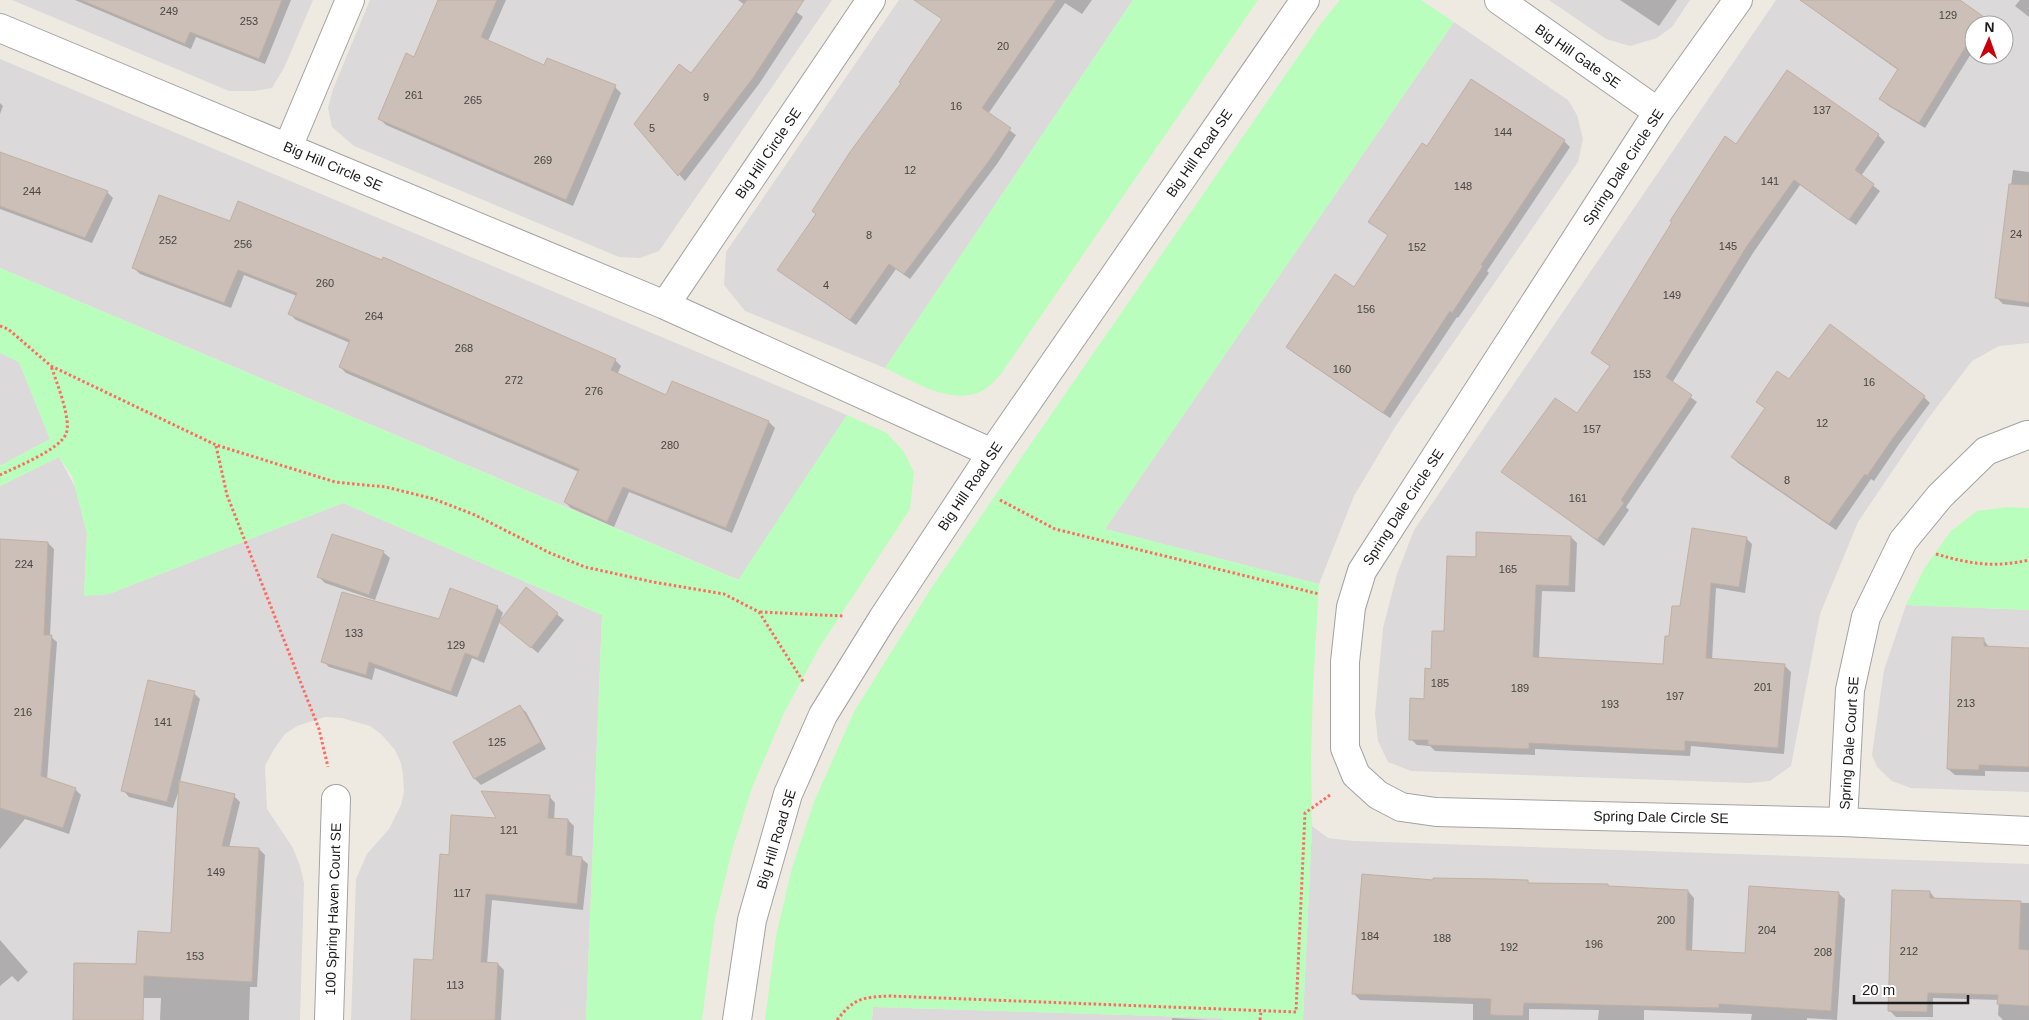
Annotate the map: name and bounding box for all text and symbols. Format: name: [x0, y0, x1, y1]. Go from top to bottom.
house number: 249: [160, 5, 178, 17]
house number: 129: [1939, 9, 1957, 21]
house number: 253: [240, 15, 258, 27]
north arrow: [1964, 15, 2014, 65]
text: N: [1984, 19, 1995, 35]
street label: Big Hill Gate SE: [1532, 21, 1624, 91]
house number: 20: [997, 40, 1009, 52]
house number: 261: [405, 89, 423, 101]
house number: 9: [703, 91, 709, 103]
house number: 265: [464, 94, 482, 106]
house number: 16: [950, 100, 962, 112]
house number: 137: [1813, 104, 1831, 116]
street label: Big Hill Circle SE: [732, 105, 804, 201]
street label: Big Hill Road SE: [1163, 106, 1235, 200]
street label: Spring Dale Circle SE: [1579, 106, 1667, 228]
house number: 5: [649, 122, 655, 134]
house number: 144: [1494, 126, 1512, 138]
street label: Big Hill Circle SE: [281, 138, 385, 194]
house number: 269: [534, 154, 552, 166]
house number: 12: [904, 164, 916, 176]
house number: 141: [1761, 175, 1779, 187]
house number: 148: [1454, 180, 1472, 192]
house number: 244: [23, 185, 41, 197]
house number: 24: [2010, 228, 2022, 240]
house number: 8: [866, 229, 872, 241]
house number: 252: [159, 234, 177, 246]
house number: 256: [234, 238, 252, 250]
house number: 145: [1719, 240, 1737, 252]
house number: 152: [1408, 241, 1426, 253]
house number: 260: [316, 277, 334, 289]
house number: 4: [823, 279, 829, 291]
house number: 149: [1663, 289, 1681, 301]
house number: 156: [1357, 303, 1375, 315]
house number: 264: [365, 310, 383, 322]
house number: 268: [455, 342, 473, 354]
house number: 160: [1333, 363, 1351, 375]
house number: 153: [1633, 368, 1651, 380]
house number: 272: [505, 374, 523, 386]
house number: 16: [1863, 376, 1875, 388]
house number: 276: [585, 385, 603, 397]
house number: 12: [1816, 417, 1828, 429]
house number: 157: [1583, 423, 1601, 435]
house number: 280: [661, 439, 679, 451]
street label: Big Hill Road SE: [934, 439, 1006, 533]
street label: Spring Dale Circle SE: [1359, 446, 1447, 568]
house number: 8: [1784, 474, 1790, 486]
house number: 161: [1569, 492, 1587, 504]
house number: 224: [15, 558, 33, 570]
house number: 165: [1499, 563, 1517, 575]
house number: 133: [345, 627, 363, 639]
house number: 129: [447, 639, 465, 651]
street label: Spring Dale Court SE: [1836, 676, 1862, 810]
house number: 185: [1431, 677, 1449, 689]
house number: 201: [1754, 681, 1772, 693]
house number: 189: [1511, 682, 1529, 694]
house number: 197: [1666, 690, 1684, 702]
house number: 213: [1957, 697, 1975, 709]
house number: 193: [1601, 698, 1619, 710]
house number: 216: [14, 706, 32, 718]
house number: 141: [154, 716, 172, 728]
house number: 125: [488, 736, 506, 748]
street label: Big Hill Road SE: [753, 787, 799, 891]
street label: Spring Dale Circle SE: [1593, 808, 1729, 826]
street label: 100 Spring Haven Court SE: [322, 822, 344, 996]
house number: 121: [500, 824, 518, 836]
house number: 149: [207, 866, 225, 878]
house number: 117: [453, 887, 471, 899]
house number: 200: [1657, 914, 1675, 926]
house number: 204: [1758, 924, 1776, 936]
house number: 184: [1361, 930, 1379, 942]
house number: 188: [1433, 932, 1451, 944]
house number: 196: [1585, 938, 1603, 950]
house number: 192: [1500, 941, 1518, 953]
house number: 212: [1900, 945, 1918, 957]
house number: 208: [1814, 946, 1832, 958]
house number: 153: [186, 950, 204, 962]
scale bar: [1854, 972, 1968, 1004]
house number: 113: [446, 979, 464, 991]
text: 20 m: [1862, 981, 1895, 998]

